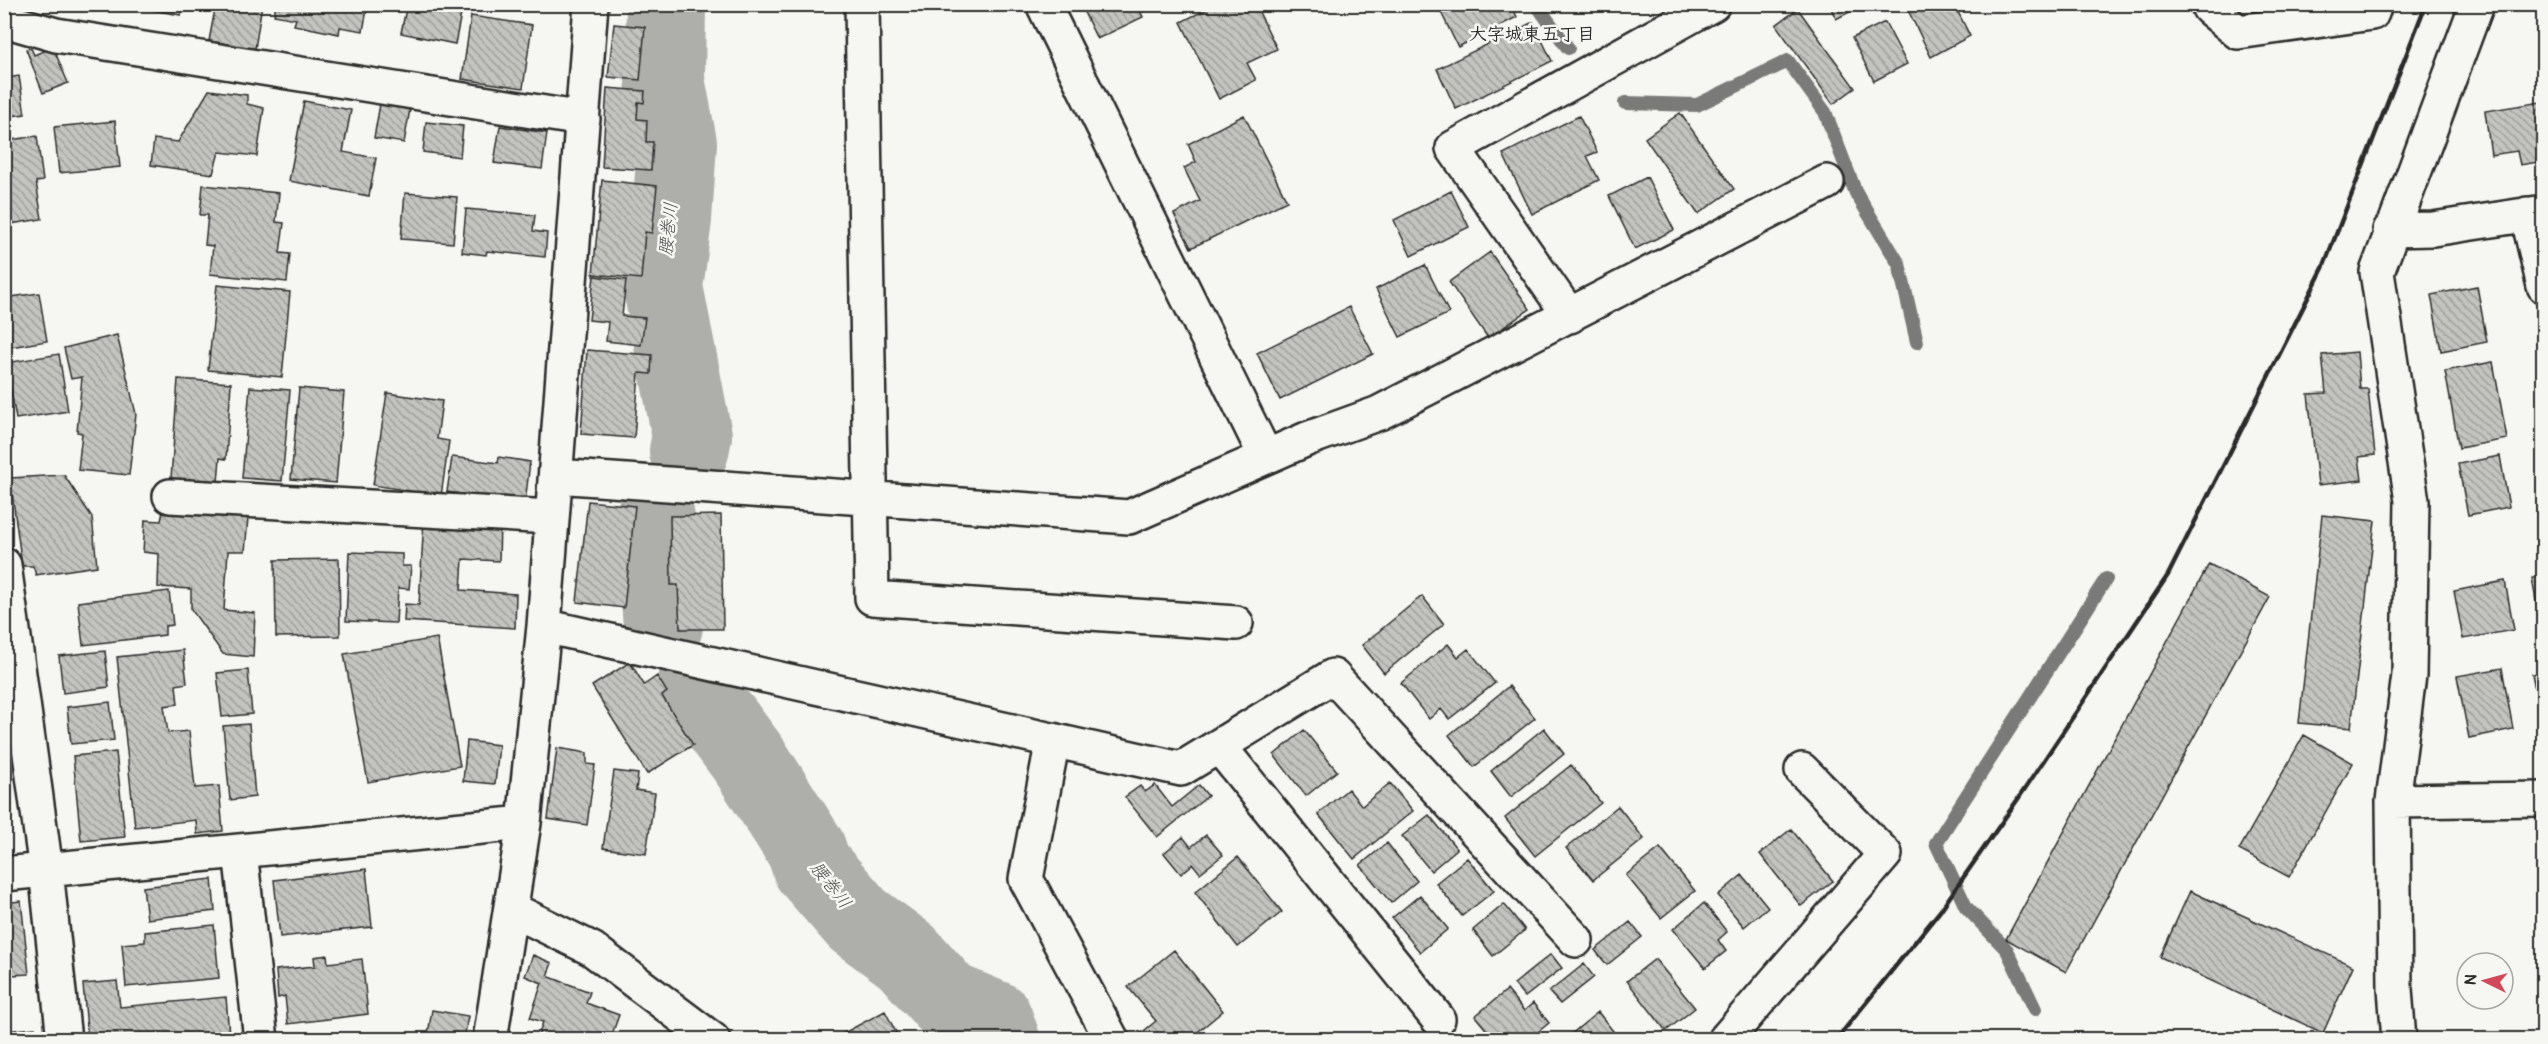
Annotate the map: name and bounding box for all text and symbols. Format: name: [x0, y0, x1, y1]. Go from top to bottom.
district label: 大字城東五丁目: [1469, 23, 1595, 46]
water label: 腰巻川: [654, 201, 683, 257]
water label: 腰巻川: [805, 857, 856, 914]
north arrow: [2455, 951, 2515, 1011]
text: N: [2461, 973, 2482, 986]

